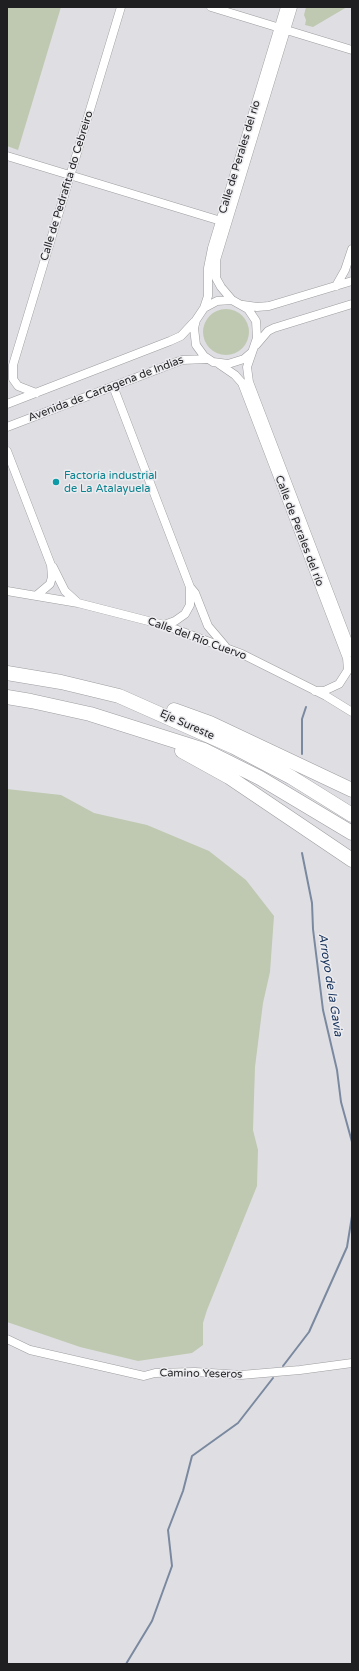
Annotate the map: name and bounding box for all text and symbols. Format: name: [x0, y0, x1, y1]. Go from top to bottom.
street label: Calle de Perales del río: [216, 99, 264, 215]
street label: Calle de Pedrafita do Cebreiro: [38, 109, 96, 263]
street label: Avenida de Cartagena de Indias: [26, 353, 186, 425]
place label: Factoría industrial de La Atalayuela: [64, 469, 157, 495]
street label: Calle de Perales del río: [272, 474, 326, 588]
marker: Factoría industrial de La Atalayuela: [51, 477, 61, 487]
street label: Calle del Río Cuervo: [146, 615, 248, 663]
street label: Eje Sureste: [158, 707, 216, 743]
water label: Arroyo de la Gavia: [315, 933, 345, 1037]
street label: Camino Yeseros: [159, 1367, 243, 1381]

